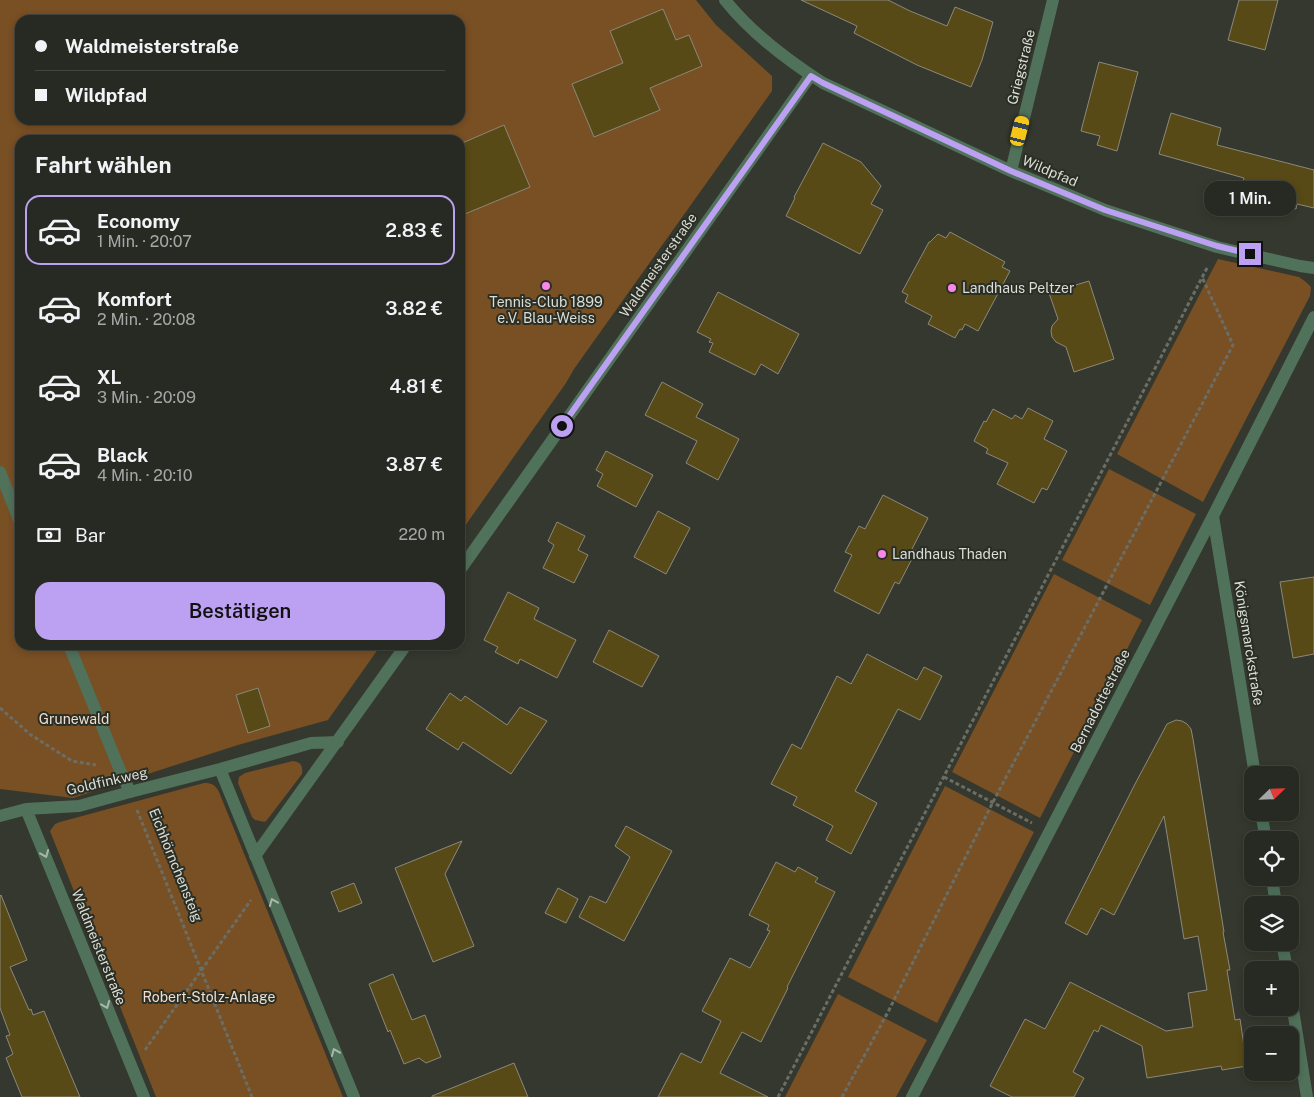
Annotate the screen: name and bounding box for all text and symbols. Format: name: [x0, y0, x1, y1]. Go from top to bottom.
street label: Griegstraße: [1004, 28, 1038, 106]
text: Waldmeisterstraße: [65, 35, 239, 57]
text: Wildpfad: [65, 84, 147, 106]
car: [1009, 115, 1030, 147]
text: Fahrt wählen: [35, 152, 172, 178]
street label: Wildpfad: [1020, 152, 1080, 190]
callout: 1 Min.: [1204, 182, 1296, 216]
text: 1 Min.: [1229, 189, 1271, 208]
icon: car: [37, 208, 82, 253]
text: Economy: [97, 210, 180, 232]
street label: Waldmeisterstraße: [616, 210, 700, 320]
text: 2.83 €: [385, 219, 443, 241]
text: 1 Min. · 20:07: [97, 232, 192, 251]
route end: [1239, 243, 1261, 265]
marker: Tennis-Club 1899 e.V. Blau-Weiss: [540, 280, 552, 292]
place label: Landhaus Peltzer: [962, 280, 1074, 296]
marker: Landhaus Peltzer: [946, 282, 958, 294]
icon: car: [37, 286, 82, 331]
text: Komfort: [97, 288, 172, 310]
place label: Tennis-Club 1899 e.V. Blau-Weiss: [489, 294, 603, 326]
text: 3.82 €: [385, 297, 443, 319]
text: 2 Min. · 20:08: [97, 310, 196, 329]
icon: car: [37, 364, 82, 409]
text: XL: [97, 366, 122, 388]
text: 4.81 €: [389, 375, 443, 397]
text: 3 Min. · 20:09: [97, 388, 196, 407]
route start: [551, 415, 573, 437]
icon: car: [37, 442, 82, 487]
text: Black: [97, 444, 148, 466]
text: 3.87 €: [386, 453, 443, 475]
text: 4 Min. · 20:10: [97, 466, 193, 485]
icon: cash: [35, 521, 63, 549]
text: Bar: [75, 524, 106, 546]
text: 220 m: [398, 525, 445, 544]
place label: Landhaus Thaden: [892, 546, 1007, 562]
marker: Landhaus Thaden: [876, 548, 888, 560]
street label: Königsmarckstraße: [1231, 579, 1267, 707]
button: Bestätigen: [35, 582, 445, 640]
street label: Bernadottestraße: [1067, 647, 1133, 755]
park label: Grunewald: [39, 711, 109, 727]
street label: Goldfinkweg: [65, 764, 150, 798]
north arrow: [1244, 766, 1299, 821]
map controls: [1244, 766, 1299, 1081]
street label: Eichhörnchensteig: [146, 806, 206, 924]
button: locate: [1244, 831, 1299, 886]
one-way arrow: [39, 850, 49, 858]
street label: Waldmeisterstraße: [68, 887, 130, 1007]
button: layers: [1244, 896, 1299, 951]
one-way arrow: [269, 898, 279, 907]
button: +: [1244, 961, 1299, 1016]
park label: Robert-Stolz-Anlage: [143, 989, 276, 1005]
one-way arrow: [100, 1000, 110, 1009]
button: −: [1244, 1026, 1299, 1081]
one-way arrow: [331, 1048, 341, 1057]

